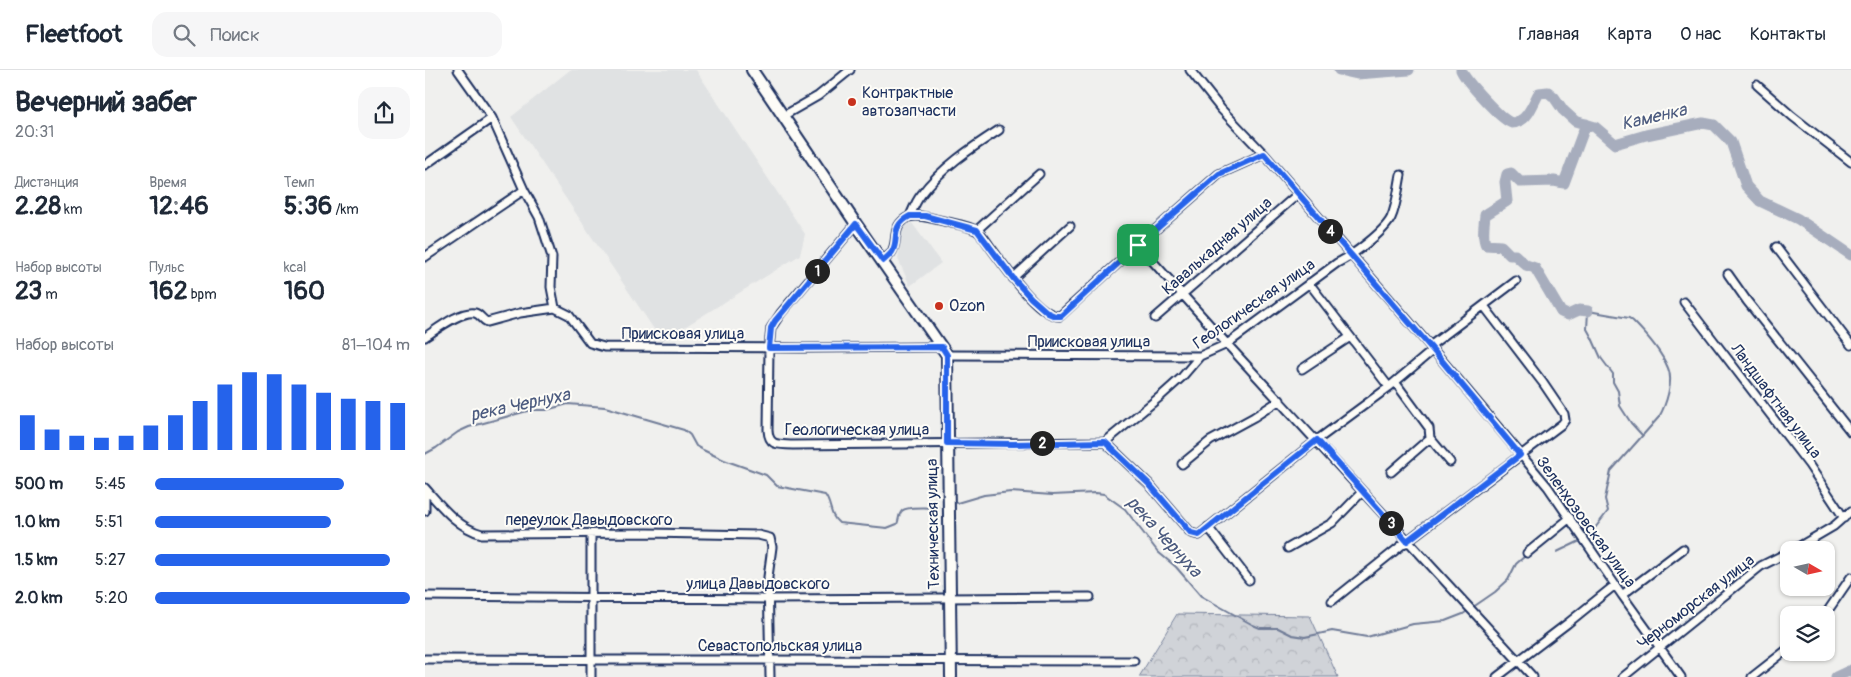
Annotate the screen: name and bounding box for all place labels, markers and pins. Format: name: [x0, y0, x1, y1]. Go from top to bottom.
place label: Контрактные автозапчасти: [862, 83, 956, 121]
marker: Контрактные автозапчасти: [846, 96, 858, 108]
pin: 4: [1317, 218, 1343, 244]
pin: [1117, 224, 1159, 266]
pin: 1: [805, 258, 829, 284]
place label: Ozon: [949, 296, 985, 316]
marker: Ozon: [933, 300, 945, 312]
pin: 2: [1029, 430, 1055, 456]
pin: 3: [1379, 510, 1403, 536]

